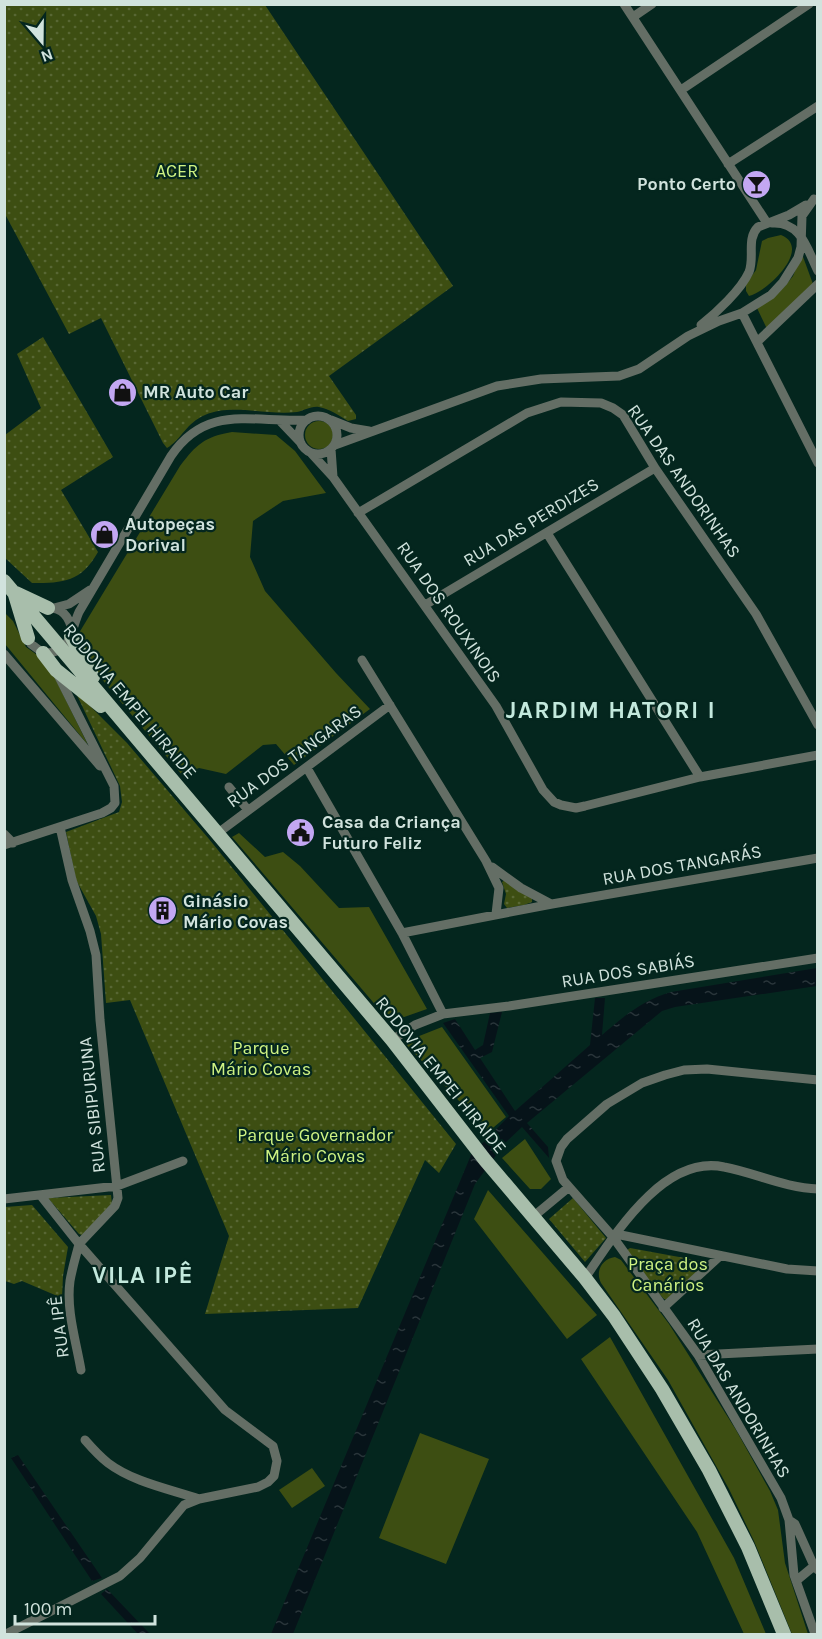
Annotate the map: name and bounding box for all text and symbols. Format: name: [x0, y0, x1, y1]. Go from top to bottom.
north arrow: [12, 12, 72, 72]
text: N: [38, 45, 56, 67]
park label: ACER: [156, 160, 198, 182]
bar icon: Ponto Certo: [741, 168, 773, 200]
place label: Ponto Certo: [637, 173, 736, 195]
shop icon: MR Auto Car: [106, 376, 138, 408]
place label: MR Auto Car: [143, 381, 248, 403]
street label: RUA DAS ANDORINHAS: [623, 400, 745, 562]
street label: RUA DAS PERDIZES: [459, 473, 603, 571]
place label: Autopeças Dorival: [125, 513, 215, 556]
shop icon: Autopeças Dorival: [88, 518, 120, 550]
street label: RUA DOS ROUXINOIS: [392, 537, 506, 687]
street label: RODOVIA EMPEI HIRAIDE: [59, 619, 201, 783]
district label: JARDIM HATORI I: [506, 696, 716, 724]
street label: RUA DOS TANGARAS: [222, 700, 366, 812]
place label: Casa da Criança Futuro Feliz: [322, 811, 461, 854]
public building icon: Casa da Criança Futuro Feliz: [285, 816, 317, 848]
street label: RUA DOS TANGARÁS: [601, 839, 763, 890]
place label: Ginásio Mário Covas: [183, 890, 288, 933]
building icon: Ginásio Mário Covas: [146, 895, 178, 927]
street label: RUA DOS SABIÁS: [560, 949, 696, 992]
street label: RODOVIA EMPEI HIRAIDE: [371, 992, 511, 1158]
street label: RUA SIBIPURUNA: [74, 1036, 110, 1174]
park label: Parque Mário Covas: [211, 1037, 311, 1080]
park label: Parque Governador Mário Covas: [237, 1124, 393, 1167]
park label: Praça dos Canários: [628, 1253, 708, 1296]
district label: VILA IPÊ: [92, 1260, 194, 1289]
street label: RUA IPÊ: [44, 1295, 74, 1359]
street label: RUA DAS ANDORINHAS: [683, 1314, 795, 1482]
scale bar: [15, 1588, 154, 1626]
text: 100 m: [24, 1598, 72, 1620]

